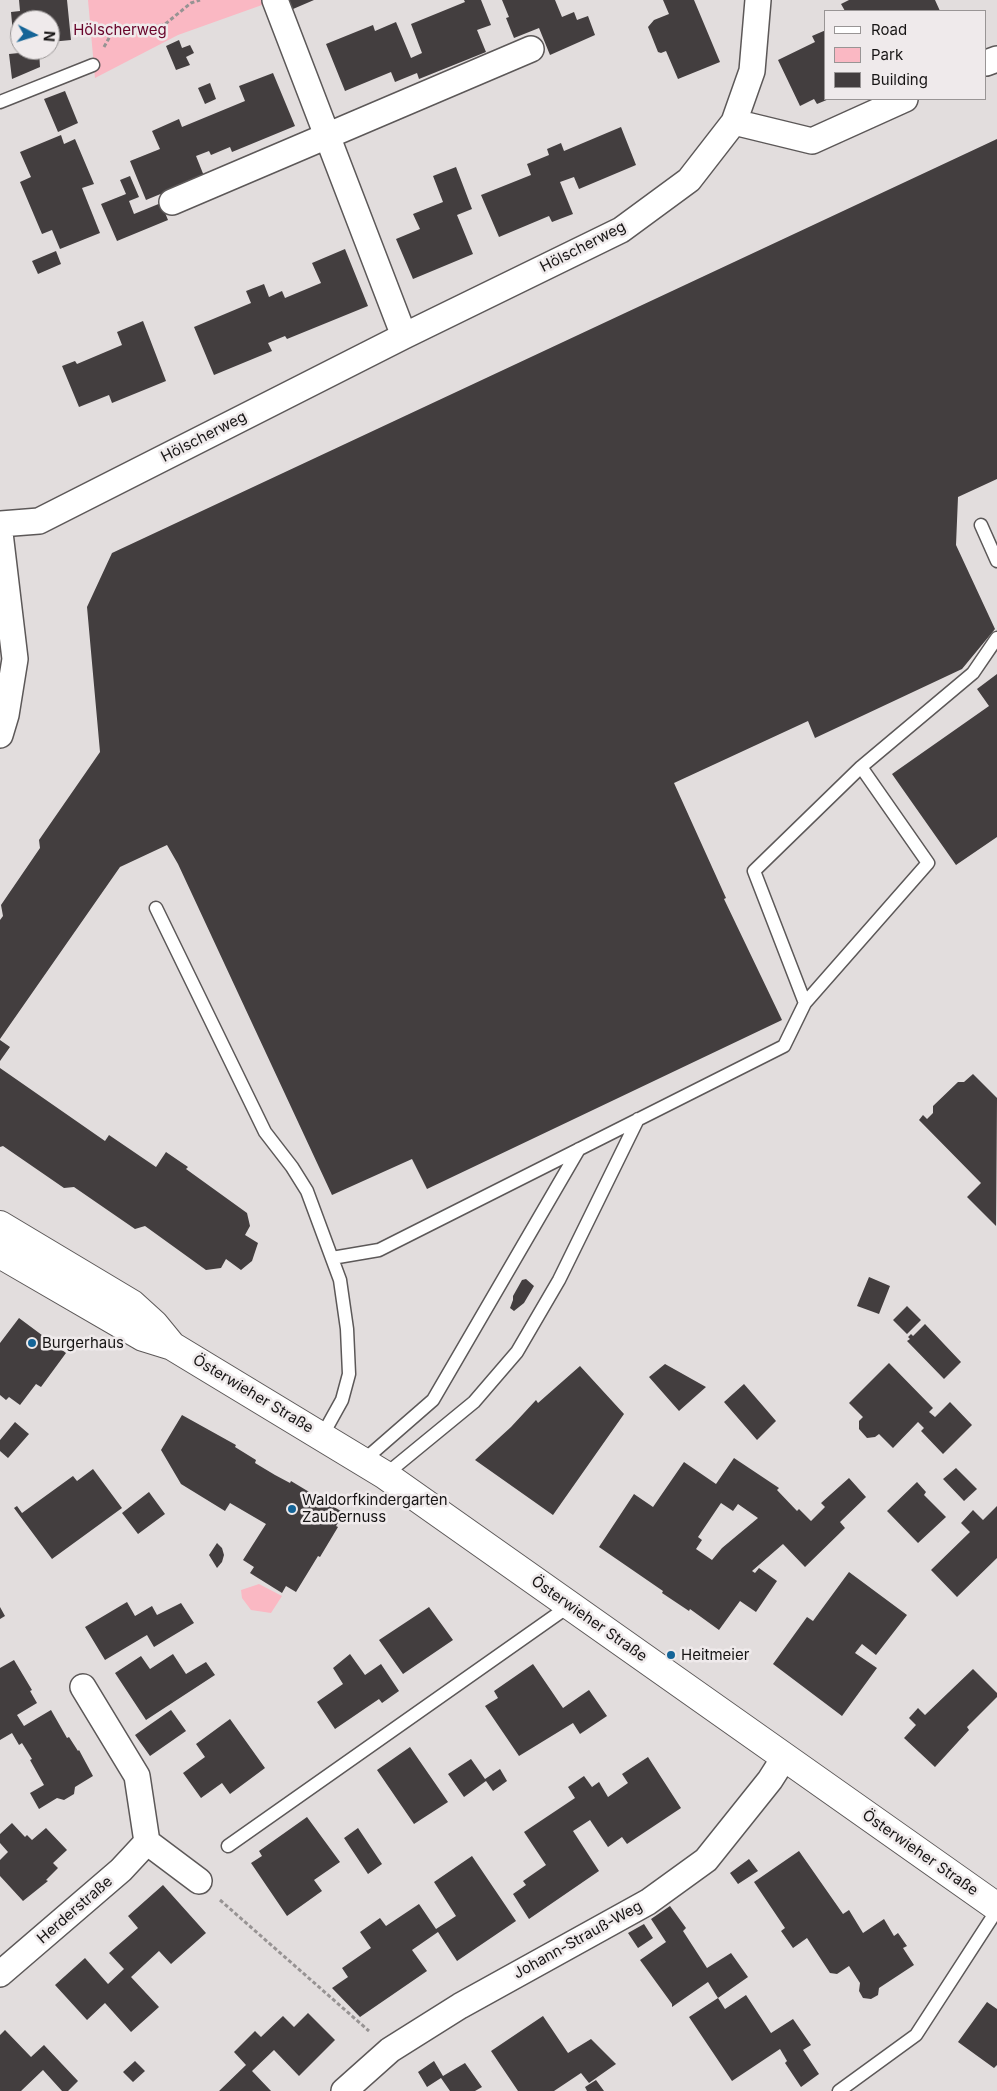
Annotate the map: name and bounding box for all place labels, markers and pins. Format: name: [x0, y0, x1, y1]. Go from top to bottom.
place label: Burgerhaus: [42, 1334, 124, 1352]
marker: Burgerhaus: [26, 1337, 38, 1349]
place label: Waldorfkindergarten Zaubernuss: [302, 1491, 448, 1526]
marker: Waldorfkindergarten Zaubernuss: [286, 1503, 298, 1515]
place label: Heitmeier: [681, 1646, 749, 1664]
marker: Heitmeier: [665, 1649, 677, 1661]

